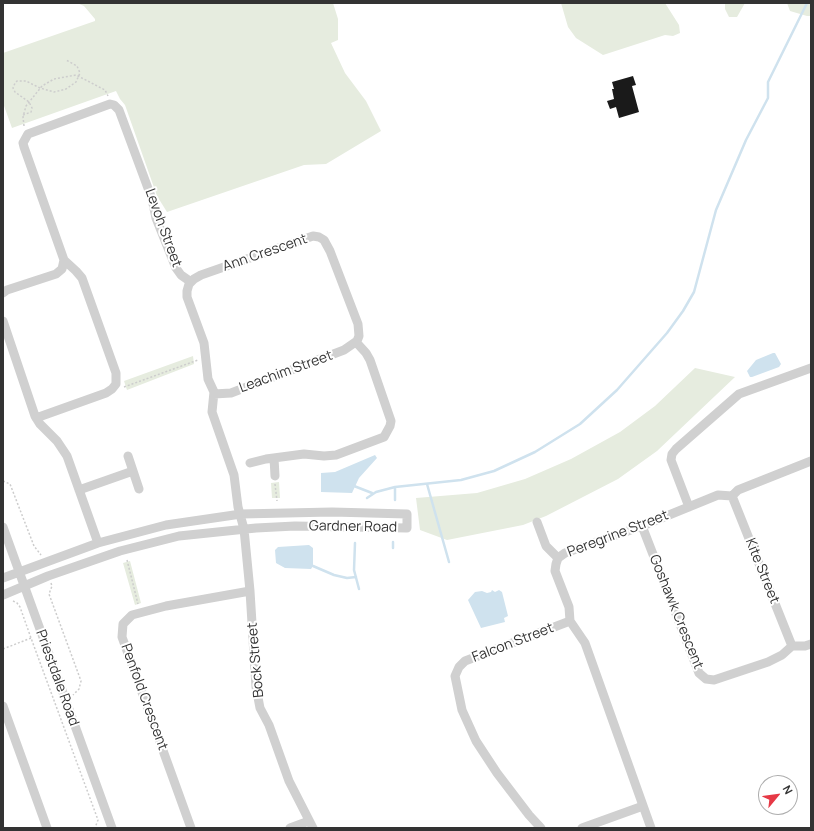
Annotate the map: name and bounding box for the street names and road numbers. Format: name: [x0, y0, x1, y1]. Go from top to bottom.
street label: Levoh Street: [141, 186, 185, 270]
street label: Ann Crescent: [221, 231, 309, 275]
street label: Leachim Street: [237, 347, 335, 397]
street label: Peregrine Street: [565, 507, 671, 561]
street label: Gardner Road: [309, 518, 397, 536]
street label: Kite Street: [741, 536, 783, 606]
street label: Goshawk Crescent: [645, 552, 707, 672]
street label: Falcon Street: [470, 620, 556, 666]
street label: Bock Street: [244, 622, 268, 698]
street label: Priestdale Road: [32, 628, 82, 728]
street label: Penfold Crescent: [117, 642, 171, 752]

